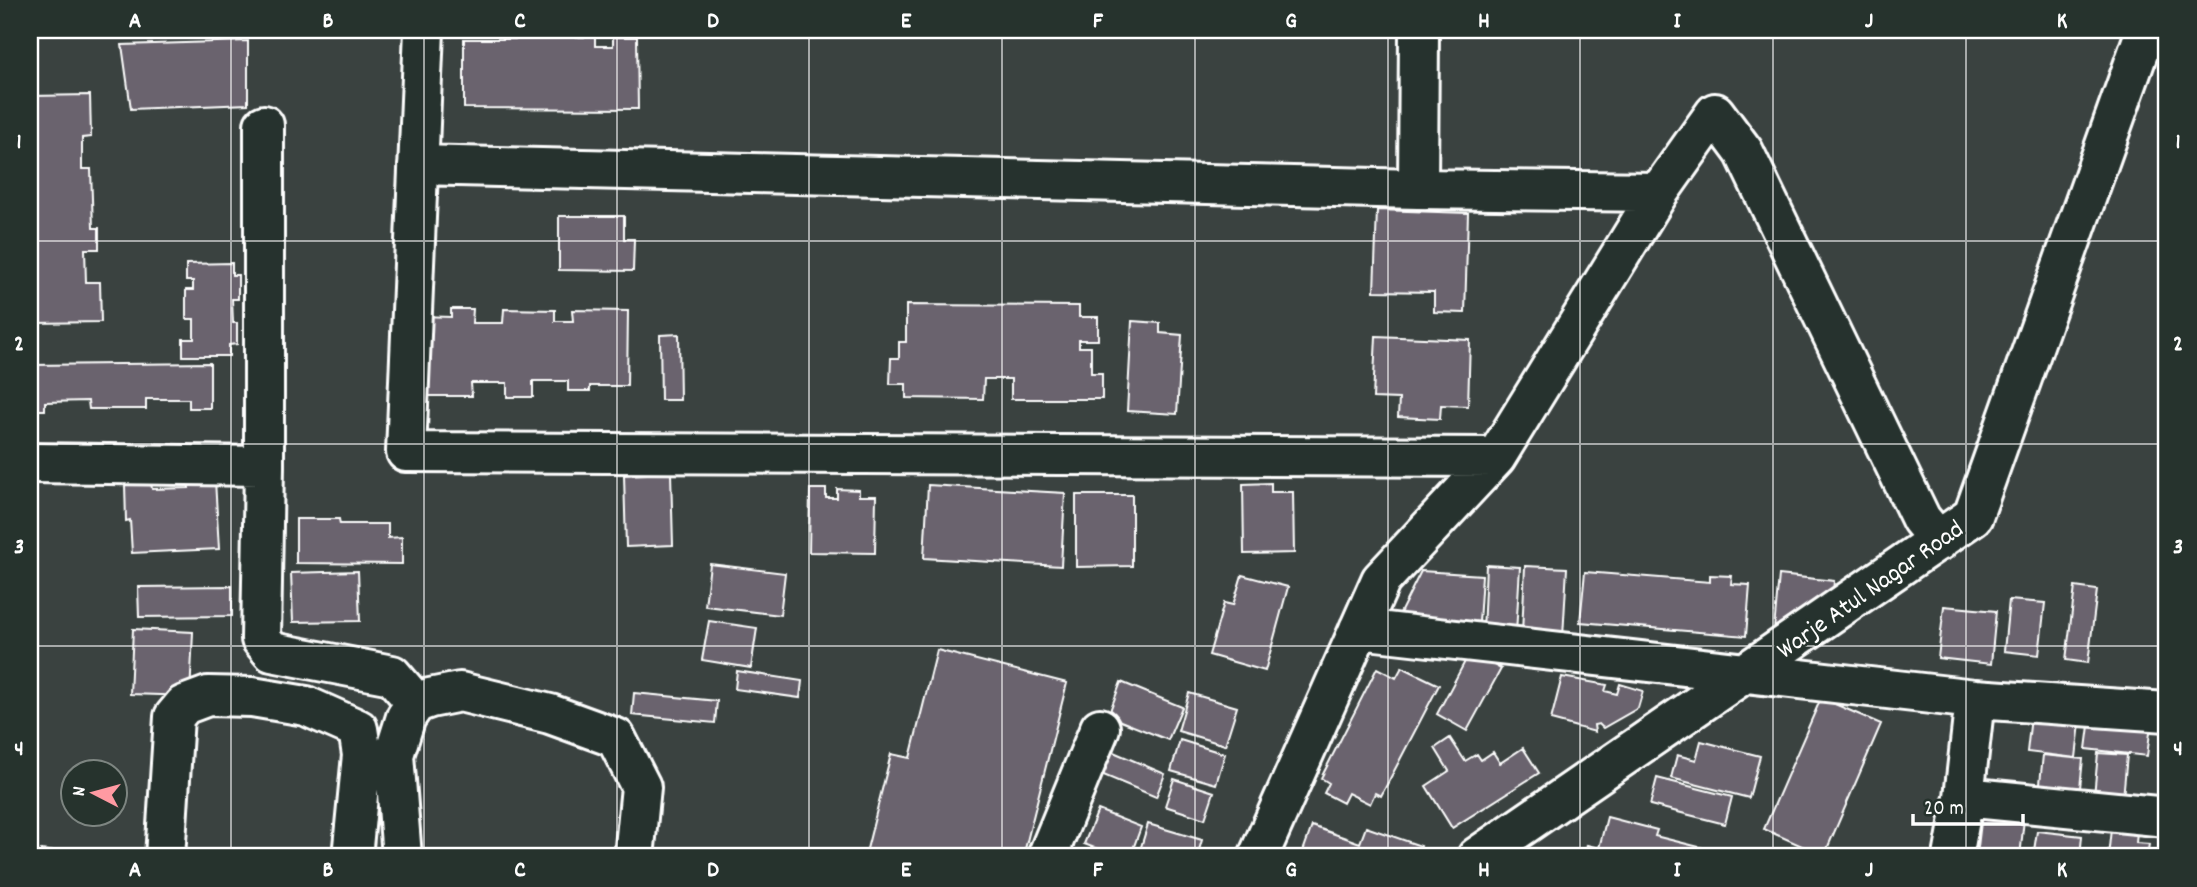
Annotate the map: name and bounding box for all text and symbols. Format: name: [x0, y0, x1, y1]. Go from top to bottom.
text: A: [129, 6, 141, 39]
text: B: [323, 6, 334, 39]
text: C: [514, 6, 526, 39]
text: D: [707, 6, 719, 39]
text: E: [901, 6, 912, 39]
text: F: [1093, 6, 1104, 39]
text: G: [1285, 6, 1297, 39]
text: H: [1478, 6, 1490, 39]
text: I: [1673, 6, 1681, 39]
text: J: [1865, 6, 1873, 39]
text: K: [2057, 6, 2068, 39]
text: 1: [16, 127, 22, 160]
text: 1: [2175, 127, 2181, 160]
text: 2: [14, 329, 24, 362]
text: 2: [2173, 329, 2183, 362]
street label: Warje Atul Nagar Road: [1770, 512, 1972, 669]
text: 3: [14, 532, 24, 565]
text: 3: [2173, 532, 2183, 565]
text: 4: [14, 734, 24, 767]
text: 4: [2173, 734, 2183, 767]
north arrow: [60, 758, 130, 828]
scale bar: [1913, 782, 2024, 826]
text: N: [67, 786, 94, 798]
text: 20 m: [1924, 795, 1964, 825]
text: A: [129, 855, 141, 887]
text: B: [323, 855, 334, 887]
text: C: [514, 855, 526, 887]
text: D: [707, 855, 719, 887]
text: E: [901, 855, 912, 887]
text: F: [1093, 855, 1104, 887]
text: G: [1285, 855, 1297, 887]
text: H: [1478, 855, 1490, 887]
text: I: [1673, 855, 1681, 887]
text: J: [1865, 855, 1873, 887]
text: K: [2057, 855, 2068, 887]

